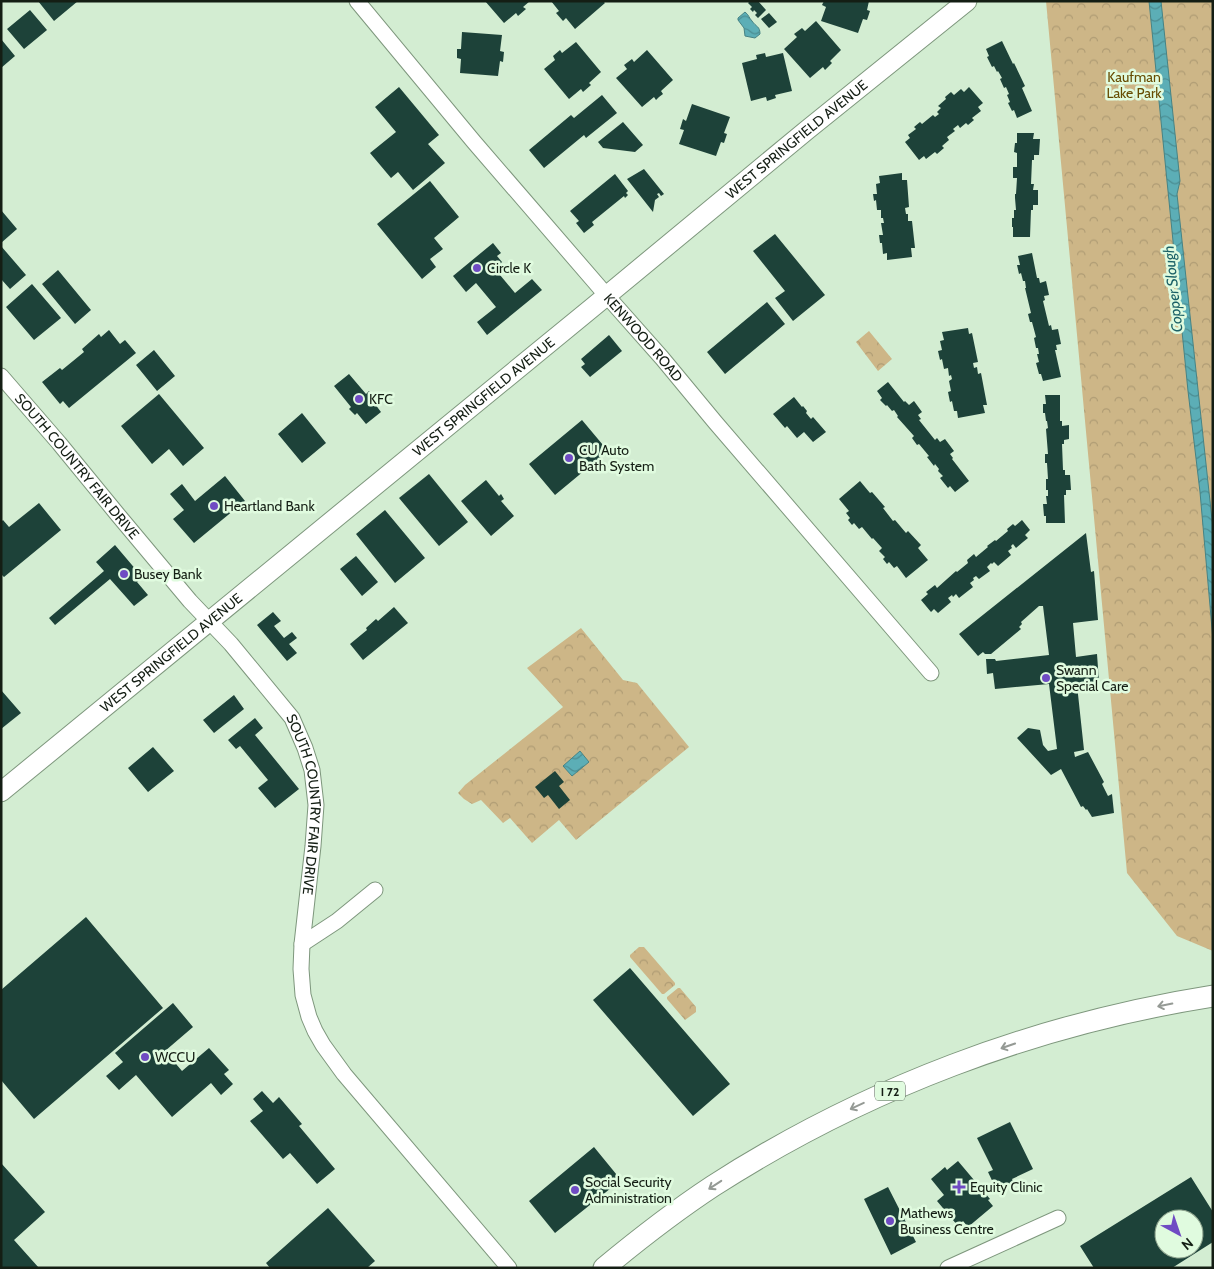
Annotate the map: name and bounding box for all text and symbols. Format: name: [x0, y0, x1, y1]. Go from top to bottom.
park label: Kaufman Lake Park: [1106, 68, 1162, 102]
street label: WEST SPRINGFIELD AVENUE: [722, 76, 871, 203]
water label: Copper Slough: [1159, 245, 1187, 333]
place label: Circle K: [487, 259, 531, 277]
marker: Circle K: [471, 262, 483, 274]
street label: KENWOOD ROAD: [600, 290, 687, 385]
street label: WEST SPRINGFIELD AVENUE: [409, 333, 559, 460]
street label: SOUTH COUNTRY FAIR DRIVE: [11, 390, 143, 543]
place label: KFC: [369, 390, 393, 408]
marker: KFC: [353, 393, 365, 405]
place label: CU Auto Bath System: [579, 441, 654, 475]
marker: CU Auto Bath System: [563, 452, 575, 464]
place label: Heartland Bank: [224, 497, 315, 515]
marker: Heartland Bank: [208, 500, 220, 512]
place label: Busey Bank: [134, 565, 203, 583]
marker: Busey Bank: [118, 568, 130, 580]
street label: WEST SPRINGFIELD AVENUE: [96, 589, 246, 716]
place label: Swann Special Care: [1056, 661, 1128, 695]
marker: Swann Special Care: [1040, 672, 1052, 684]
street label: SOUTH COUNTRY FAIR DRIVE: [282, 711, 325, 896]
one-way arrow: [1157, 1000, 1173, 1010]
one-way arrow: [1000, 1042, 1016, 1051]
place label: WCCU: [155, 1048, 195, 1066]
marker: WCCU: [139, 1051, 151, 1063]
road number: I 72: [875, 1082, 905, 1100]
one-way arrow: [850, 1102, 865, 1111]
place label: Social Security Administration: [585, 1173, 672, 1207]
place label: Equity Clinic: [970, 1178, 1043, 1196]
marker: Equity Clinic: [952, 1180, 966, 1194]
one-way arrow: [709, 1181, 723, 1191]
marker: Social Security Administration: [569, 1184, 581, 1196]
place label: Mathews Business Centre: [900, 1204, 994, 1238]
north arrow: [1154, 1209, 1204, 1259]
marker: Mathews Business Centre: [884, 1215, 896, 1227]
text: N: [1178, 1234, 1197, 1254]

